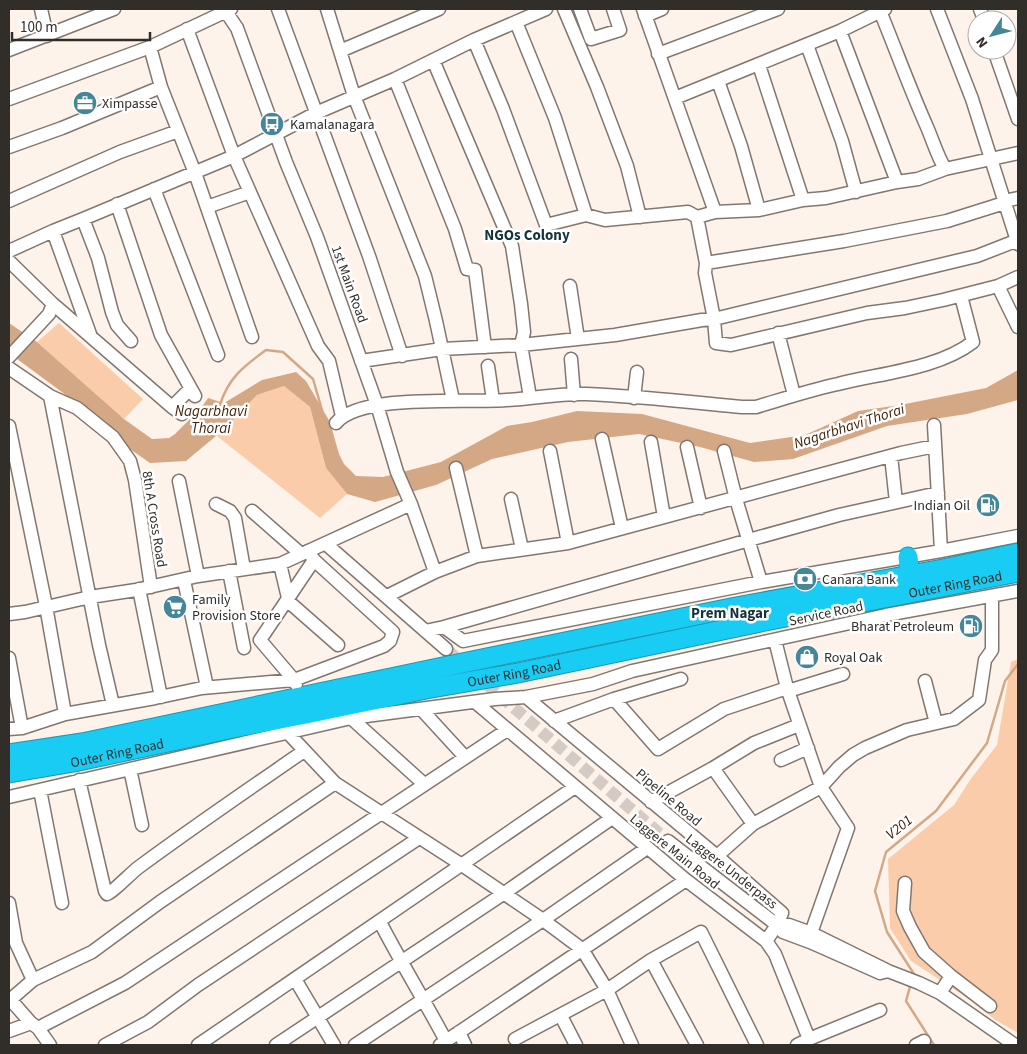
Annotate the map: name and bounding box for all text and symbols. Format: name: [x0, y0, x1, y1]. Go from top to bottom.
scale bar: [12, 10, 150, 42]
north arrow: [967, 10, 1017, 60]
text: 100 m: [20, 17, 58, 38]
text: N: [971, 32, 993, 52]
office icon: Ximpasse: [72, 90, 98, 116]
place label: Ximpasse: [102, 94, 158, 114]
bus stop icon: Kamalanagara: [259, 111, 285, 137]
place label: Kamalanagara: [290, 115, 375, 135]
district label: NGOs Colony: [484, 225, 570, 246]
street label: 1st Main Road: [326, 243, 372, 326]
water label: Nagarbhavi Thorai: [791, 399, 908, 454]
water label: Nagarbhavi Thorai: [175, 401, 248, 439]
street label: 8th A Cross Road: [137, 470, 172, 569]
fuel station icon: Indian Oil: [975, 492, 1001, 518]
place label: Indian Oil: [914, 496, 970, 516]
bank icon: Canara Bank: [792, 566, 818, 592]
street label: Outer Ring Road: [907, 566, 1004, 604]
place label: Canara Bank: [822, 570, 896, 590]
place label: Family Provision Store: [192, 590, 281, 626]
supermarket icon: Family Provision Store: [162, 594, 188, 620]
street label: Service Road: [787, 596, 865, 632]
district label: Prem Nagar: [691, 603, 769, 624]
fuel station icon: Bharat Petroleum: [958, 613, 984, 639]
place label: Bharat Petroleum: [851, 617, 954, 637]
shop icon: Royal Oak: [794, 644, 820, 670]
place label: Royal Oak: [824, 648, 882, 668]
street label: Outer Ring Road: [466, 655, 563, 693]
street label: Outer Ring Road: [69, 734, 166, 773]
street label: Pipeline Road: [631, 764, 706, 831]
street label: Laggere Main Road: [625, 809, 724, 894]
water label: V201: [881, 810, 917, 845]
street label: Laggere Underpass: [681, 829, 782, 914]

